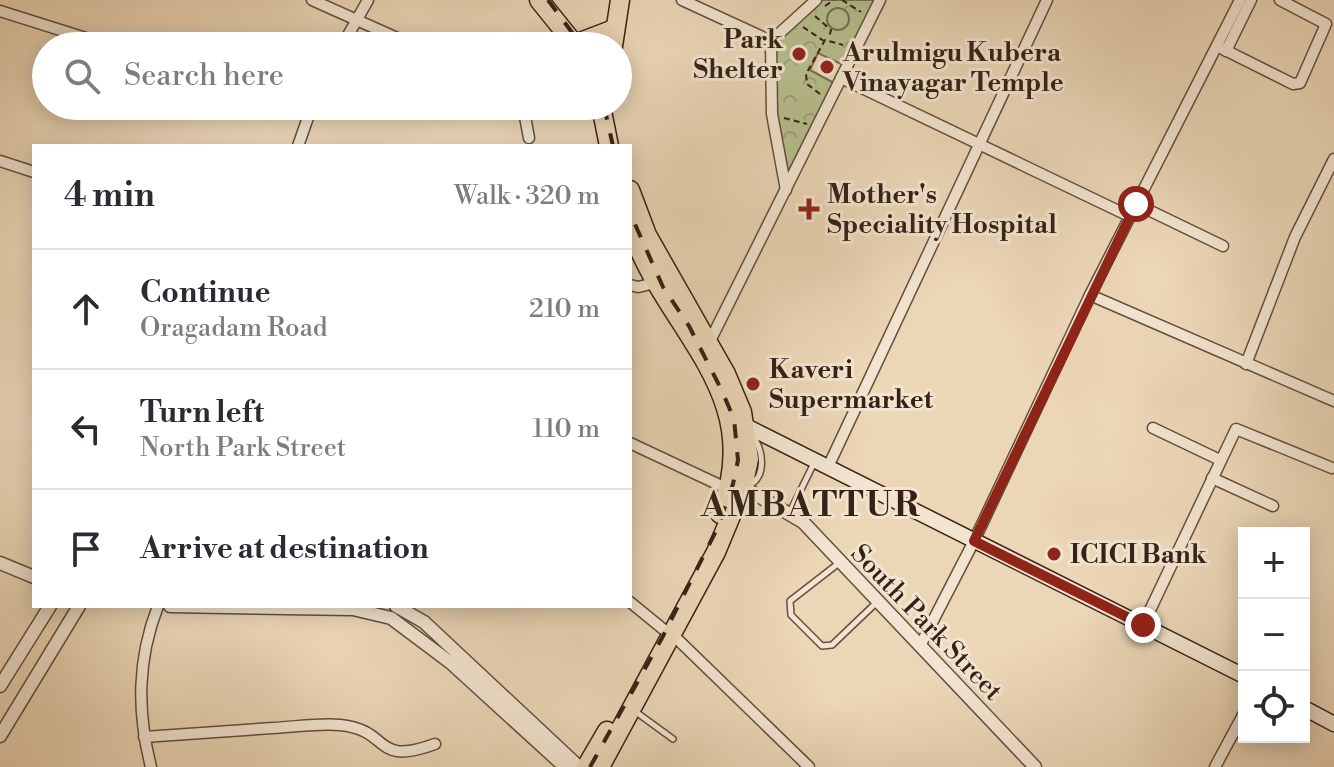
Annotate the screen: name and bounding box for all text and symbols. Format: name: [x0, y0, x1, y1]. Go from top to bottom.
place label: Park Shelter: [693, 24, 784, 86]
search box: [32, 32, 632, 120]
place label: Arulmigu Kubera Vinayagar Temple: [842, 37, 1064, 99]
marker: Park Shelter: [790, 45, 808, 63]
icon: search: [60, 54, 104, 98]
text: Search here: [124, 57, 284, 95]
marker: Arulmigu Kubera Vinayagar Temple: [818, 58, 836, 76]
text: 4 min: [64, 175, 155, 217]
place label: Mother's Speciality Hospital: [827, 179, 1057, 241]
text: Walk · 320 m: [454, 180, 600, 212]
route start: [1118, 186, 1154, 222]
marker: Mother's Speciality Hospital: [798, 198, 820, 220]
text: Continue: [140, 274, 271, 312]
icon: ahead: [64, 287, 108, 331]
text: 210 m: [529, 293, 600, 325]
text: Oragadam Road: [140, 312, 328, 344]
place label: Kaveri Supermarket: [769, 354, 934, 416]
marker: Kaveri Supermarket: [744, 375, 762, 393]
text: Turn left: [140, 394, 264, 432]
icon: left: [64, 407, 108, 451]
text: 110 m: [532, 413, 600, 445]
text: North Park Street: [140, 432, 346, 464]
district label: AMBATTUR: [700, 485, 921, 527]
icon: arrive: [64, 527, 108, 571]
map controls: [1238, 527, 1310, 743]
button: +: [1238, 527, 1310, 599]
text: Arrive at destination: [140, 530, 429, 568]
street label: South Park Street: [844, 538, 1009, 707]
place label: ICICI Bank: [1070, 539, 1208, 571]
marker: ICICI Bank: [1045, 545, 1063, 563]
button: −: [1238, 599, 1310, 671]
route end: [1125, 607, 1161, 643]
button: locate: [1238, 671, 1310, 743]

